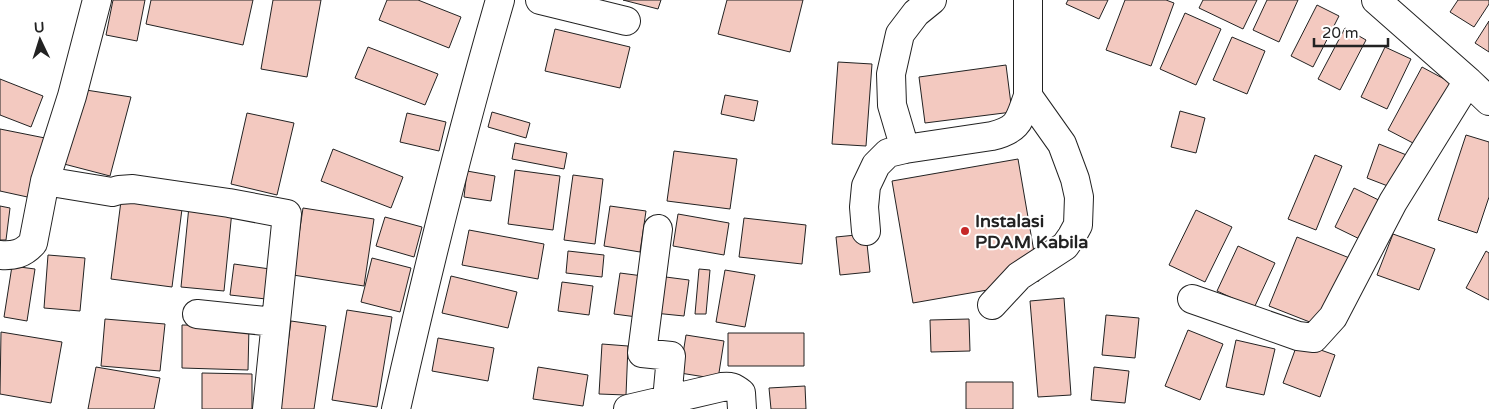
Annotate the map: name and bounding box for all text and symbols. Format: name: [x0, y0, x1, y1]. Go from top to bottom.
north arrow: [15, 15, 65, 65]
scale bar: [1314, 15, 1388, 47]
text: U: [33, 19, 45, 36]
text: 20 m: [1322, 24, 1359, 42]
place label: Instalasi PDAM Kabila: [975, 210, 1088, 253]
marker: Instalasi PDAM Kabila: [959, 225, 971, 237]

